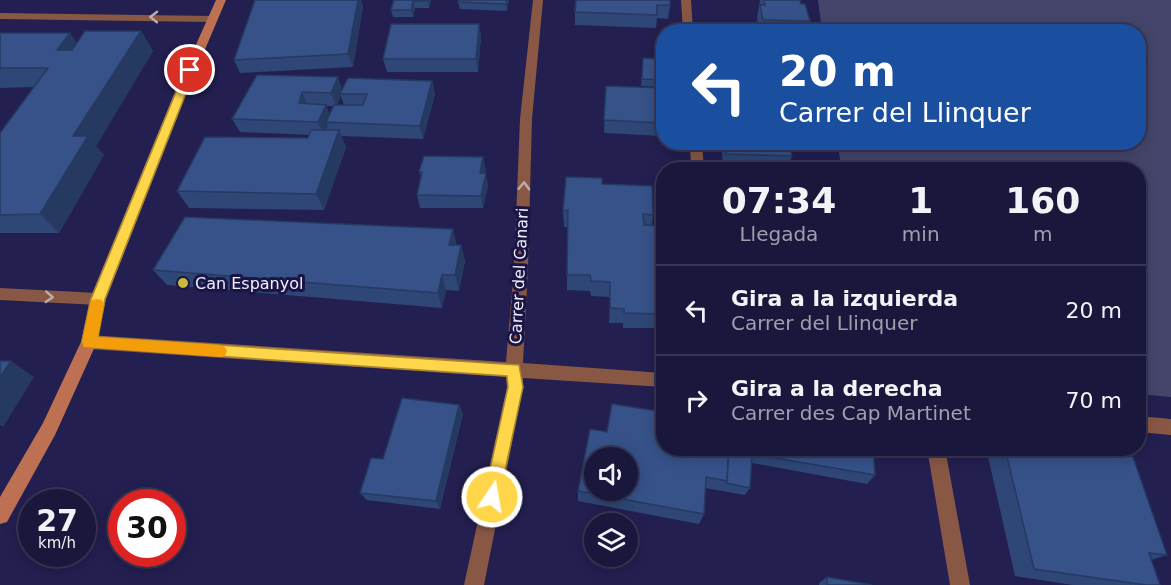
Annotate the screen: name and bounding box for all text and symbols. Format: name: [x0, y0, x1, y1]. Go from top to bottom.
one-way arrow: [149, 11, 158, 23]
pin: [164, 44, 215, 95]
text: 20 m: [779, 47, 896, 96]
icon: left: [680, 48, 758, 126]
icon: arrive: [173, 53, 206, 86]
text: Carrer del Llinquer: [779, 97, 1031, 128]
text: 07:34: [722, 180, 836, 221]
text: 1: [908, 180, 933, 221]
text: 160: [1005, 180, 1080, 221]
one-way arrow: [518, 181, 530, 190]
street label: Carrer del Canari: [506, 207, 532, 345]
text: Llegada: [739, 222, 818, 246]
text: min: [902, 222, 940, 246]
text: m: [1033, 222, 1053, 246]
place label: Can Espanyol: [195, 274, 303, 293]
marker: Can Espanyol: [176, 276, 190, 290]
text: Gira a la izquierda: [731, 286, 958, 311]
one-way arrow: [45, 290, 54, 303]
icon: left: [680, 294, 713, 327]
text: 20 m: [1066, 298, 1122, 323]
text: Carrer del Llinquer: [731, 311, 918, 335]
text: Gira a la derecha: [731, 376, 943, 401]
icon: right: [680, 384, 713, 417]
text: 70 m: [1066, 388, 1122, 413]
text: Carrer des Cap Martinet: [731, 401, 971, 425]
map controls: [584, 447, 638, 567]
button: sound: [584, 447, 638, 501]
position arrow: [460, 465, 524, 529]
speed limit sign: 30: [108, 489, 186, 567]
text: 27: [36, 503, 78, 538]
button: layers: [584, 513, 638, 567]
text: km/h: [38, 534, 76, 552]

